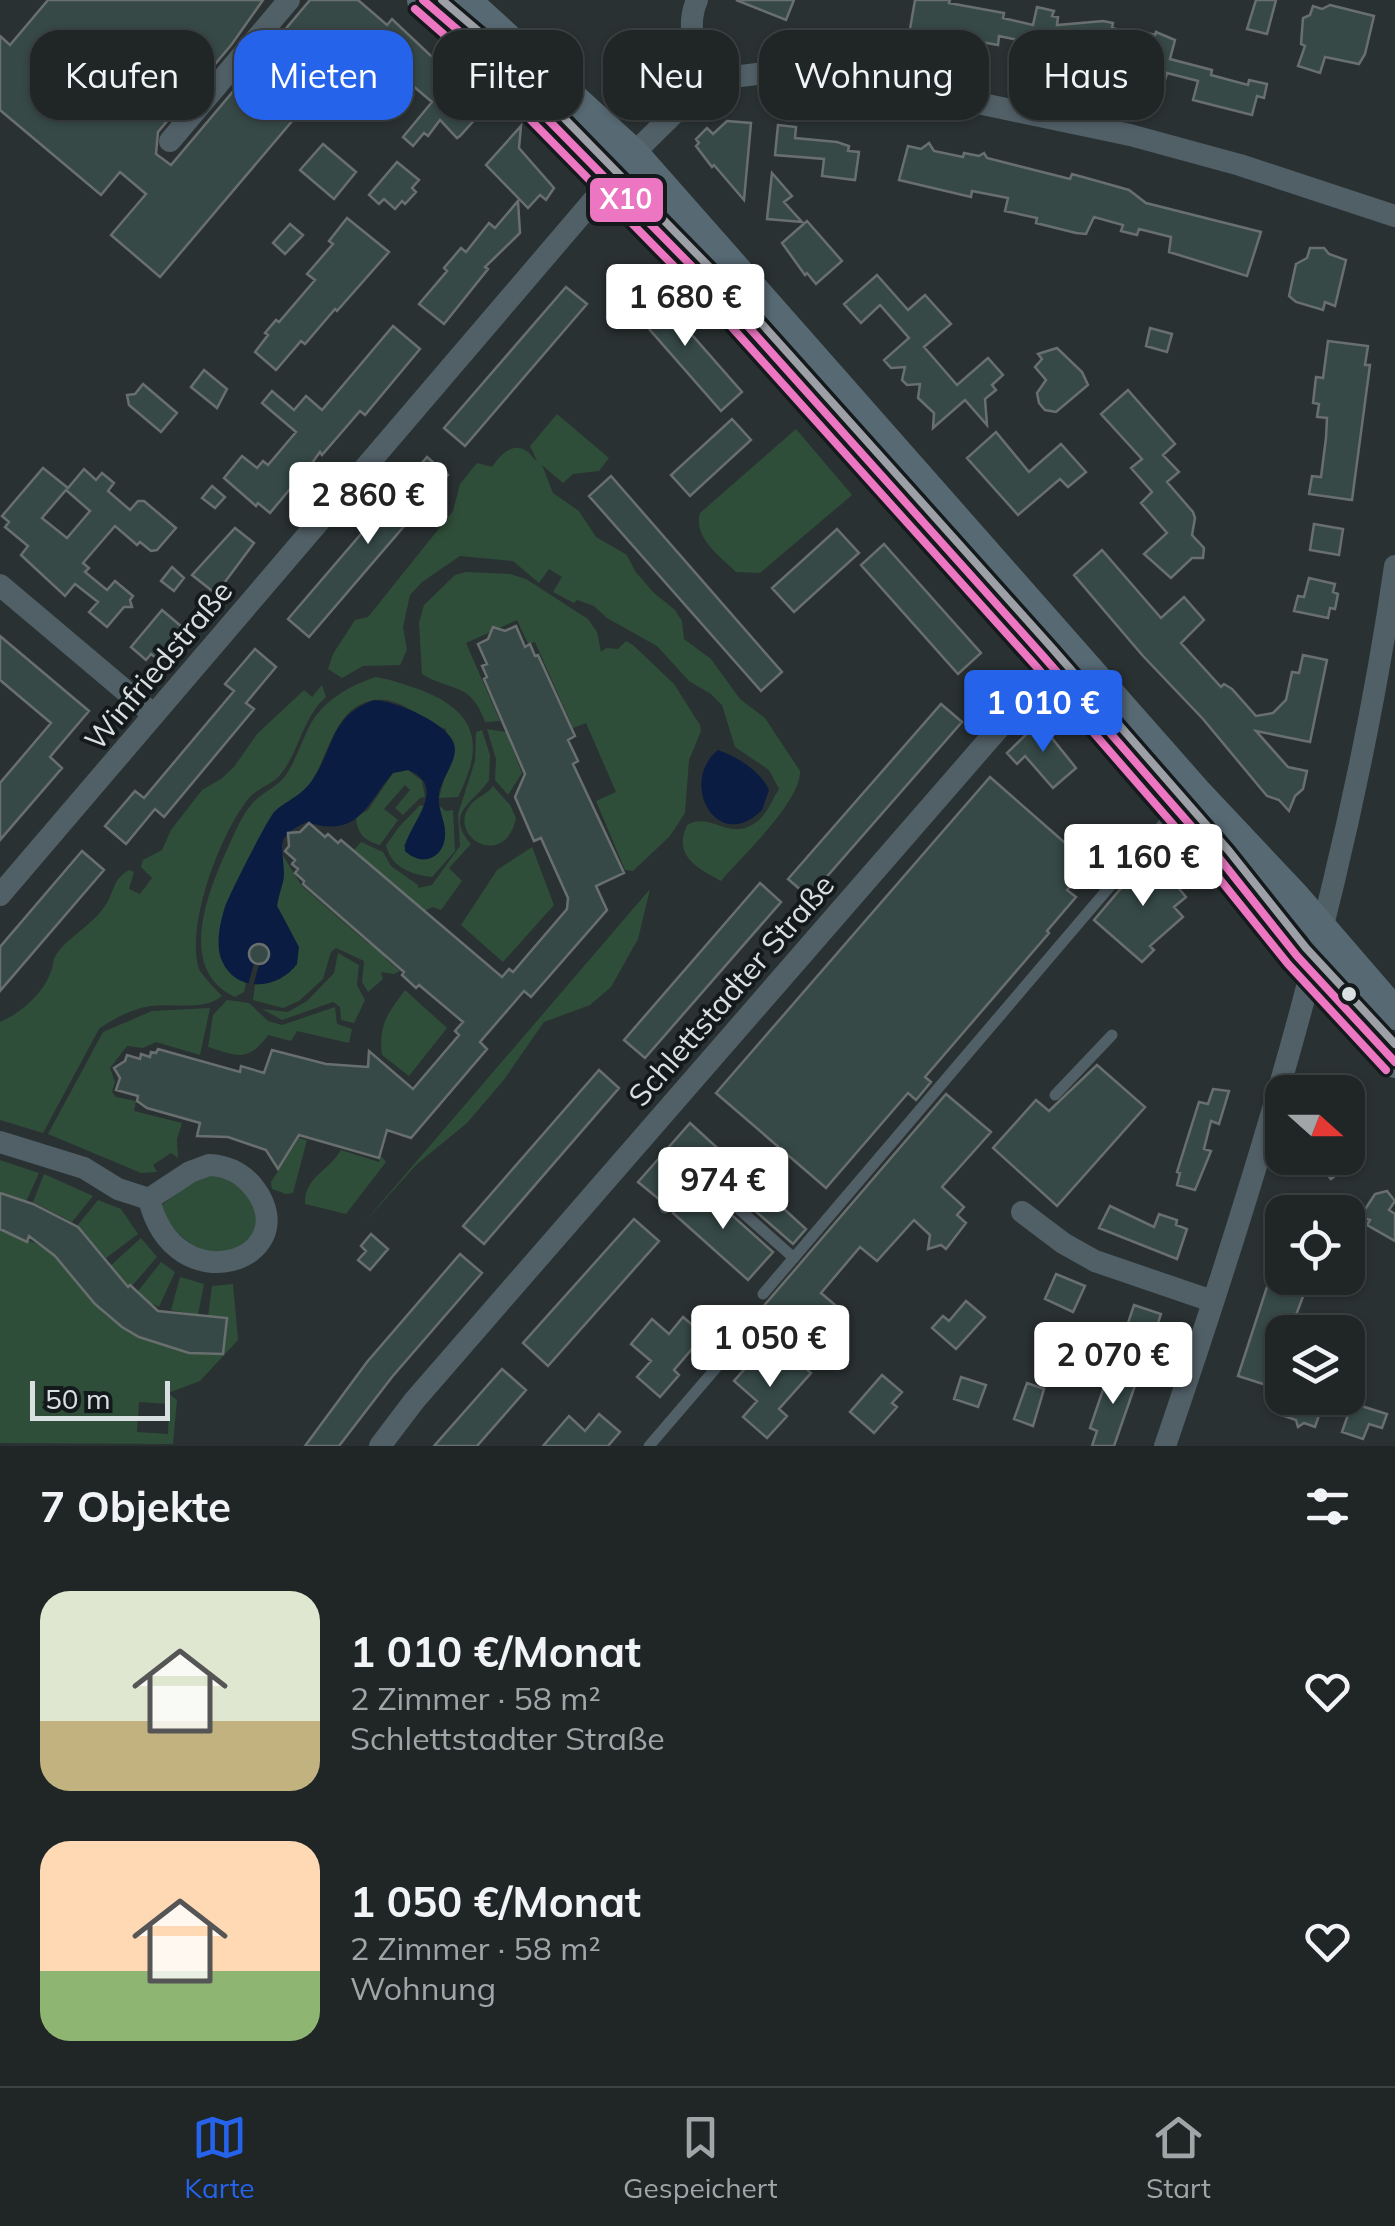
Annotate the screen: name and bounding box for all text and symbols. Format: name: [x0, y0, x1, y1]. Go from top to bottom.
chip: Kaufen: [30, 30, 214, 120]
chip: Mieten: [234, 30, 413, 120]
chip: Filter: [433, 30, 583, 120]
chip: Neu: [603, 30, 739, 120]
chip: Wohnung: [759, 30, 989, 120]
chip: Haus: [1009, 30, 1164, 120]
line badge: X10: [588, 176, 665, 224]
text: X10: [599, 181, 652, 216]
pin: 1 680 €: [593, 264, 777, 349]
text: 1 680 €: [628, 276, 742, 316]
pin: 2 860 €: [276, 462, 460, 547]
text: 2 860 €: [311, 474, 425, 514]
street label: Winfriedstraße: [76, 572, 240, 758]
pin: 1 010 €: [951, 670, 1135, 755]
text: 1 010 €: [986, 682, 1100, 722]
pin: 1 160 €: [1051, 824, 1235, 909]
text: 1 160 €: [1086, 836, 1200, 876]
street label: Schlettstadter Straße: [620, 866, 842, 1114]
unlabelled marker: [1339, 984, 1359, 1004]
north arrow: [1265, 1075, 1365, 1175]
map controls: [1265, 1075, 1365, 1415]
pin: 974 €: [653, 1147, 793, 1232]
text: 974 €: [680, 1159, 766, 1199]
button: locate: [1265, 1195, 1365, 1295]
pin: 1 050 €: [678, 1305, 862, 1390]
button: layers: [1265, 1315, 1365, 1415]
text: 1 050 €: [713, 1317, 827, 1357]
pin: 2 070 €: [1021, 1322, 1205, 1407]
text: 2 070 €: [1056, 1334, 1170, 1374]
scale bar: [30, 1376, 170, 1420]
text: 50 m: [45, 1381, 111, 1416]
icon: filters: [1300, 1479, 1355, 1534]
text: 7 Objekte: [40, 1480, 231, 1533]
text: 1 010 €/Monat: [350, 1625, 641, 1678]
icon: home: [120, 1631, 240, 1751]
icon: heart: [1300, 1664, 1355, 1719]
text: 2 Zimmer · 58 m²: [350, 1678, 601, 1718]
text: Schlettstadter Straße: [350, 1718, 665, 1758]
text: 1 050 €/Monat: [350, 1875, 641, 1928]
icon: home: [120, 1881, 240, 2001]
icon: heart: [1300, 1914, 1355, 1969]
text: 2 Zimmer · 58 m²: [350, 1928, 601, 1968]
text: Wohnung: [350, 1968, 496, 2008]
tab: Karte: [184, 2110, 255, 2205]
tab: Gespeichert: [623, 2110, 778, 2205]
tab: Start: [1146, 2110, 1211, 2205]

